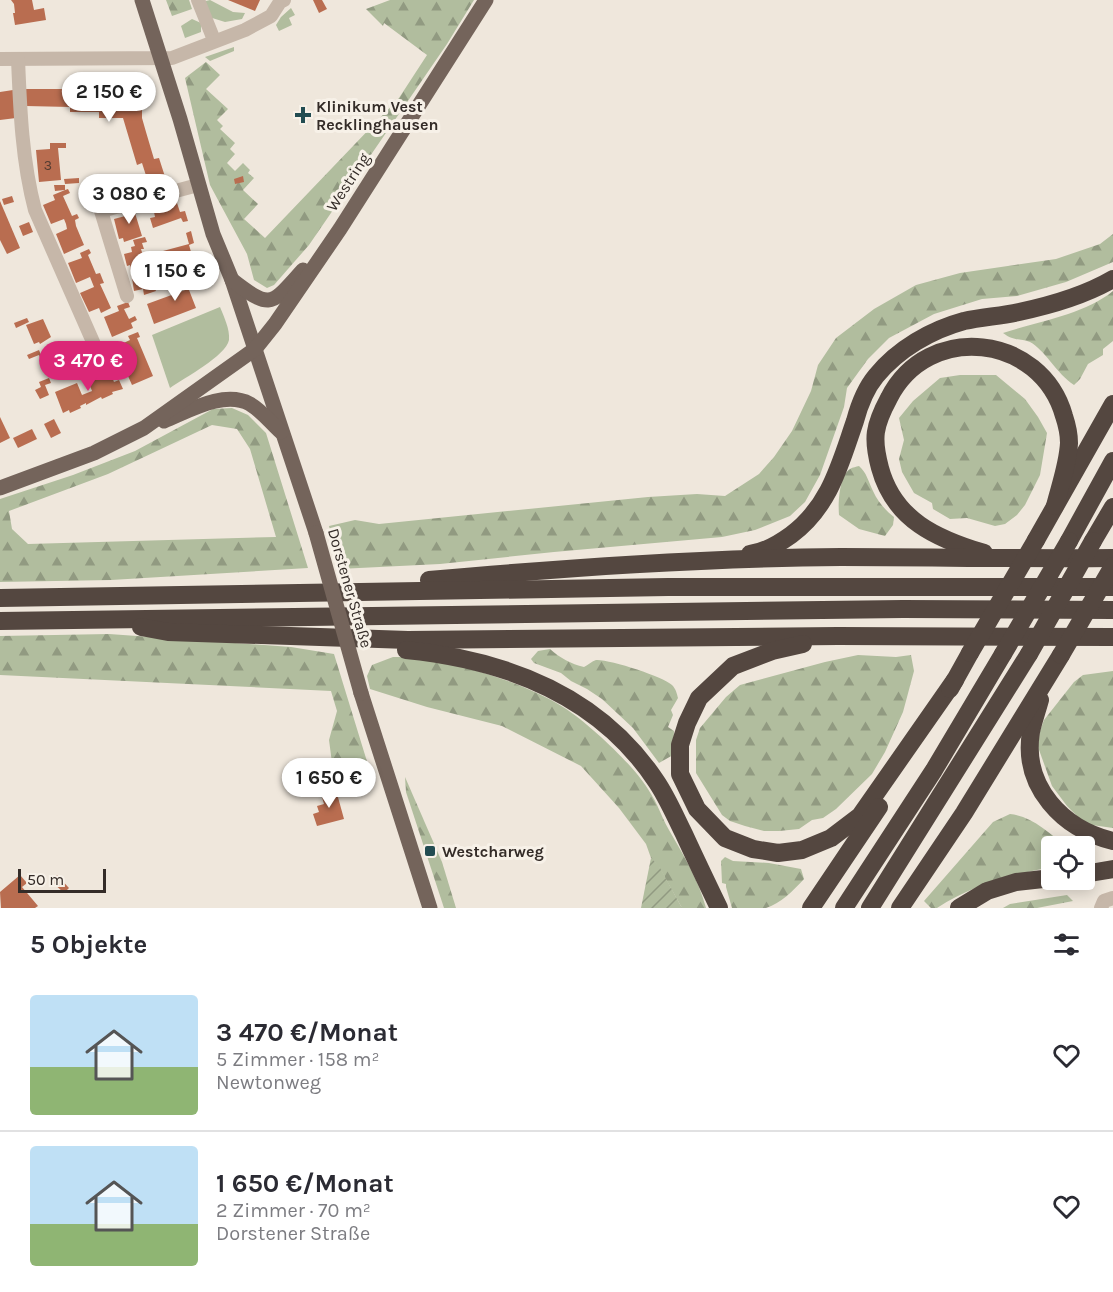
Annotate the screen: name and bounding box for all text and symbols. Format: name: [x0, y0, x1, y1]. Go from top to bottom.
pin: 2 150 €: [54, 72, 164, 123]
text: 2 150 €: [76, 80, 142, 103]
place label: Klinikum Vest Recklinghausen: [316, 97, 438, 134]
marker: Klinikum Vest Recklinghausen: [294, 106, 312, 124]
street label: Westring: [322, 149, 374, 215]
house number: 3: [44, 157, 52, 174]
pin: 3 080 €: [74, 174, 184, 225]
text: 3 080 €: [92, 182, 166, 205]
pin: 1 150 €: [120, 251, 230, 302]
text: 1 150 €: [144, 259, 206, 282]
pin: 3 470 €: [33, 341, 143, 392]
text: 3 470 €: [53, 349, 123, 372]
street label: Dorstener Straße: [324, 526, 376, 650]
pin: 1 650 €: [274, 758, 384, 809]
text: 1 650 €: [296, 766, 362, 789]
map controls: [1041, 836, 1095, 890]
button: locate: [1041, 836, 1095, 890]
place label: Westcharweg: [442, 842, 544, 861]
marker: Westcharweg: [423, 844, 437, 858]
scale bar: [18, 866, 106, 894]
text: 50 m: [27, 870, 64, 889]
icon: filters: [1050, 928, 1083, 961]
text: 5 Objekte: [30, 929, 147, 960]
text: 3 470 €/Monat: [216, 1017, 398, 1048]
icon: home: [78, 1019, 150, 1091]
icon: heart: [1050, 1039, 1083, 1072]
text: 5 Zimmer · 158 m²: [216, 1048, 380, 1071]
text: Newtonweg: [216, 1071, 321, 1094]
text: 1 650 €/Monat: [216, 1168, 394, 1199]
icon: home: [78, 1170, 150, 1242]
icon: heart: [1050, 1190, 1083, 1223]
text: 2 Zimmer · 70 m²: [216, 1199, 371, 1222]
text: Dorstener Straße: [216, 1222, 370, 1245]

